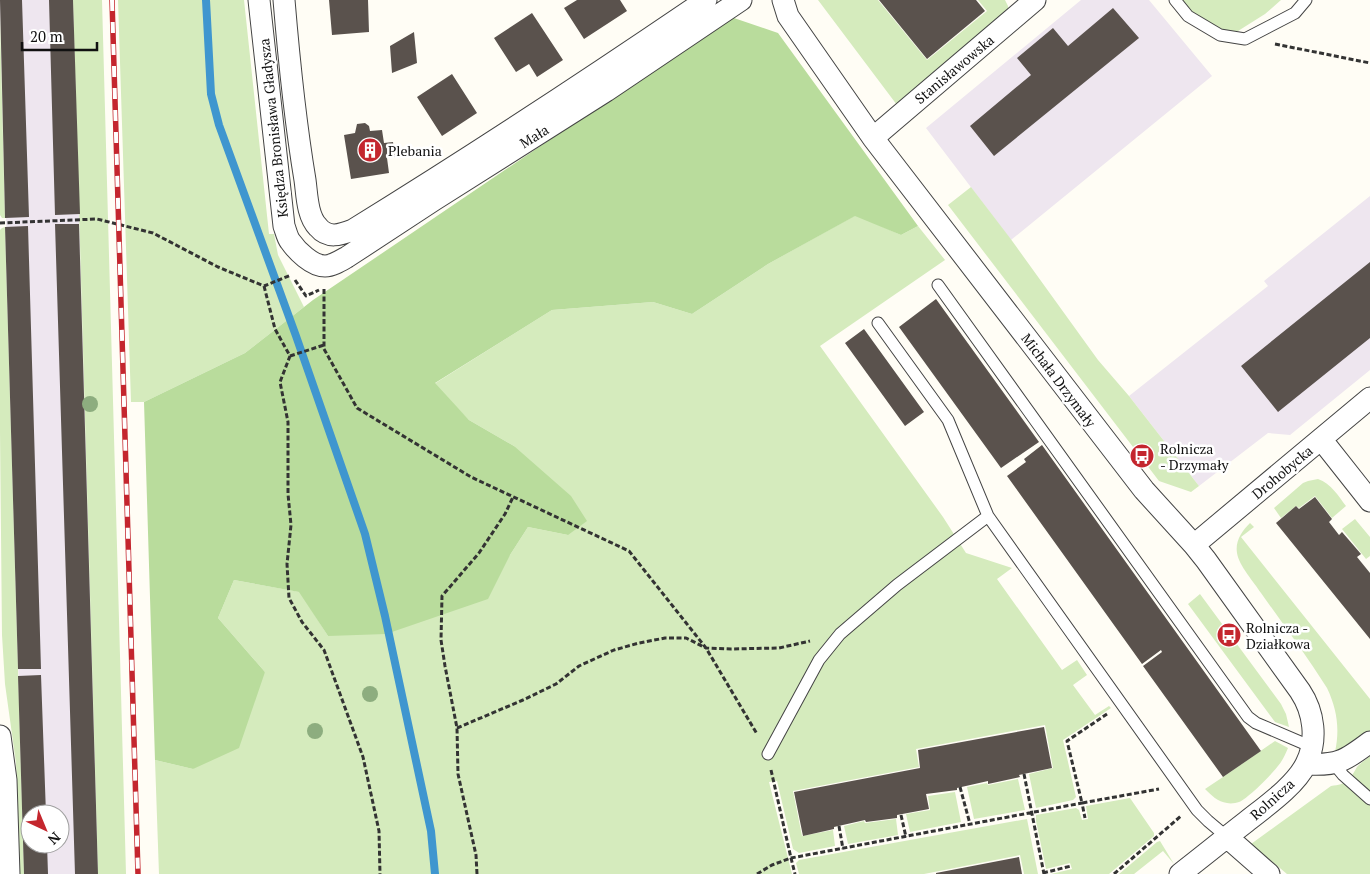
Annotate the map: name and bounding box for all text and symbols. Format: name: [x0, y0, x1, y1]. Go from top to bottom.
scale bar: [22, 20, 98, 52]
text: 20 m: [30, 26, 63, 46]
street label: Stanisławowska: [910, 30, 998, 108]
street label: Księdza Bronisława Gładysza: [254, 37, 292, 219]
street label: Mała: [516, 120, 552, 152]
building icon: Plebania: [357, 137, 383, 163]
place label: Plebania: [388, 141, 442, 160]
street label: Michała Drzymały: [1017, 329, 1101, 432]
place label: Rolnicza - Drzymały: [1160, 439, 1230, 474]
street label: Drohobycka: [1248, 441, 1316, 503]
bus stop icon: Rolnicza - Drzymały: [1129, 443, 1155, 469]
place label: Rolnicza - Działkowa: [1246, 618, 1310, 653]
bus stop icon: Rolnicza - Działkowa: [1216, 622, 1242, 648]
street label: Rolnicza: [1246, 774, 1298, 824]
north arrow: [20, 804, 70, 854]
text: N: [44, 828, 65, 849]

